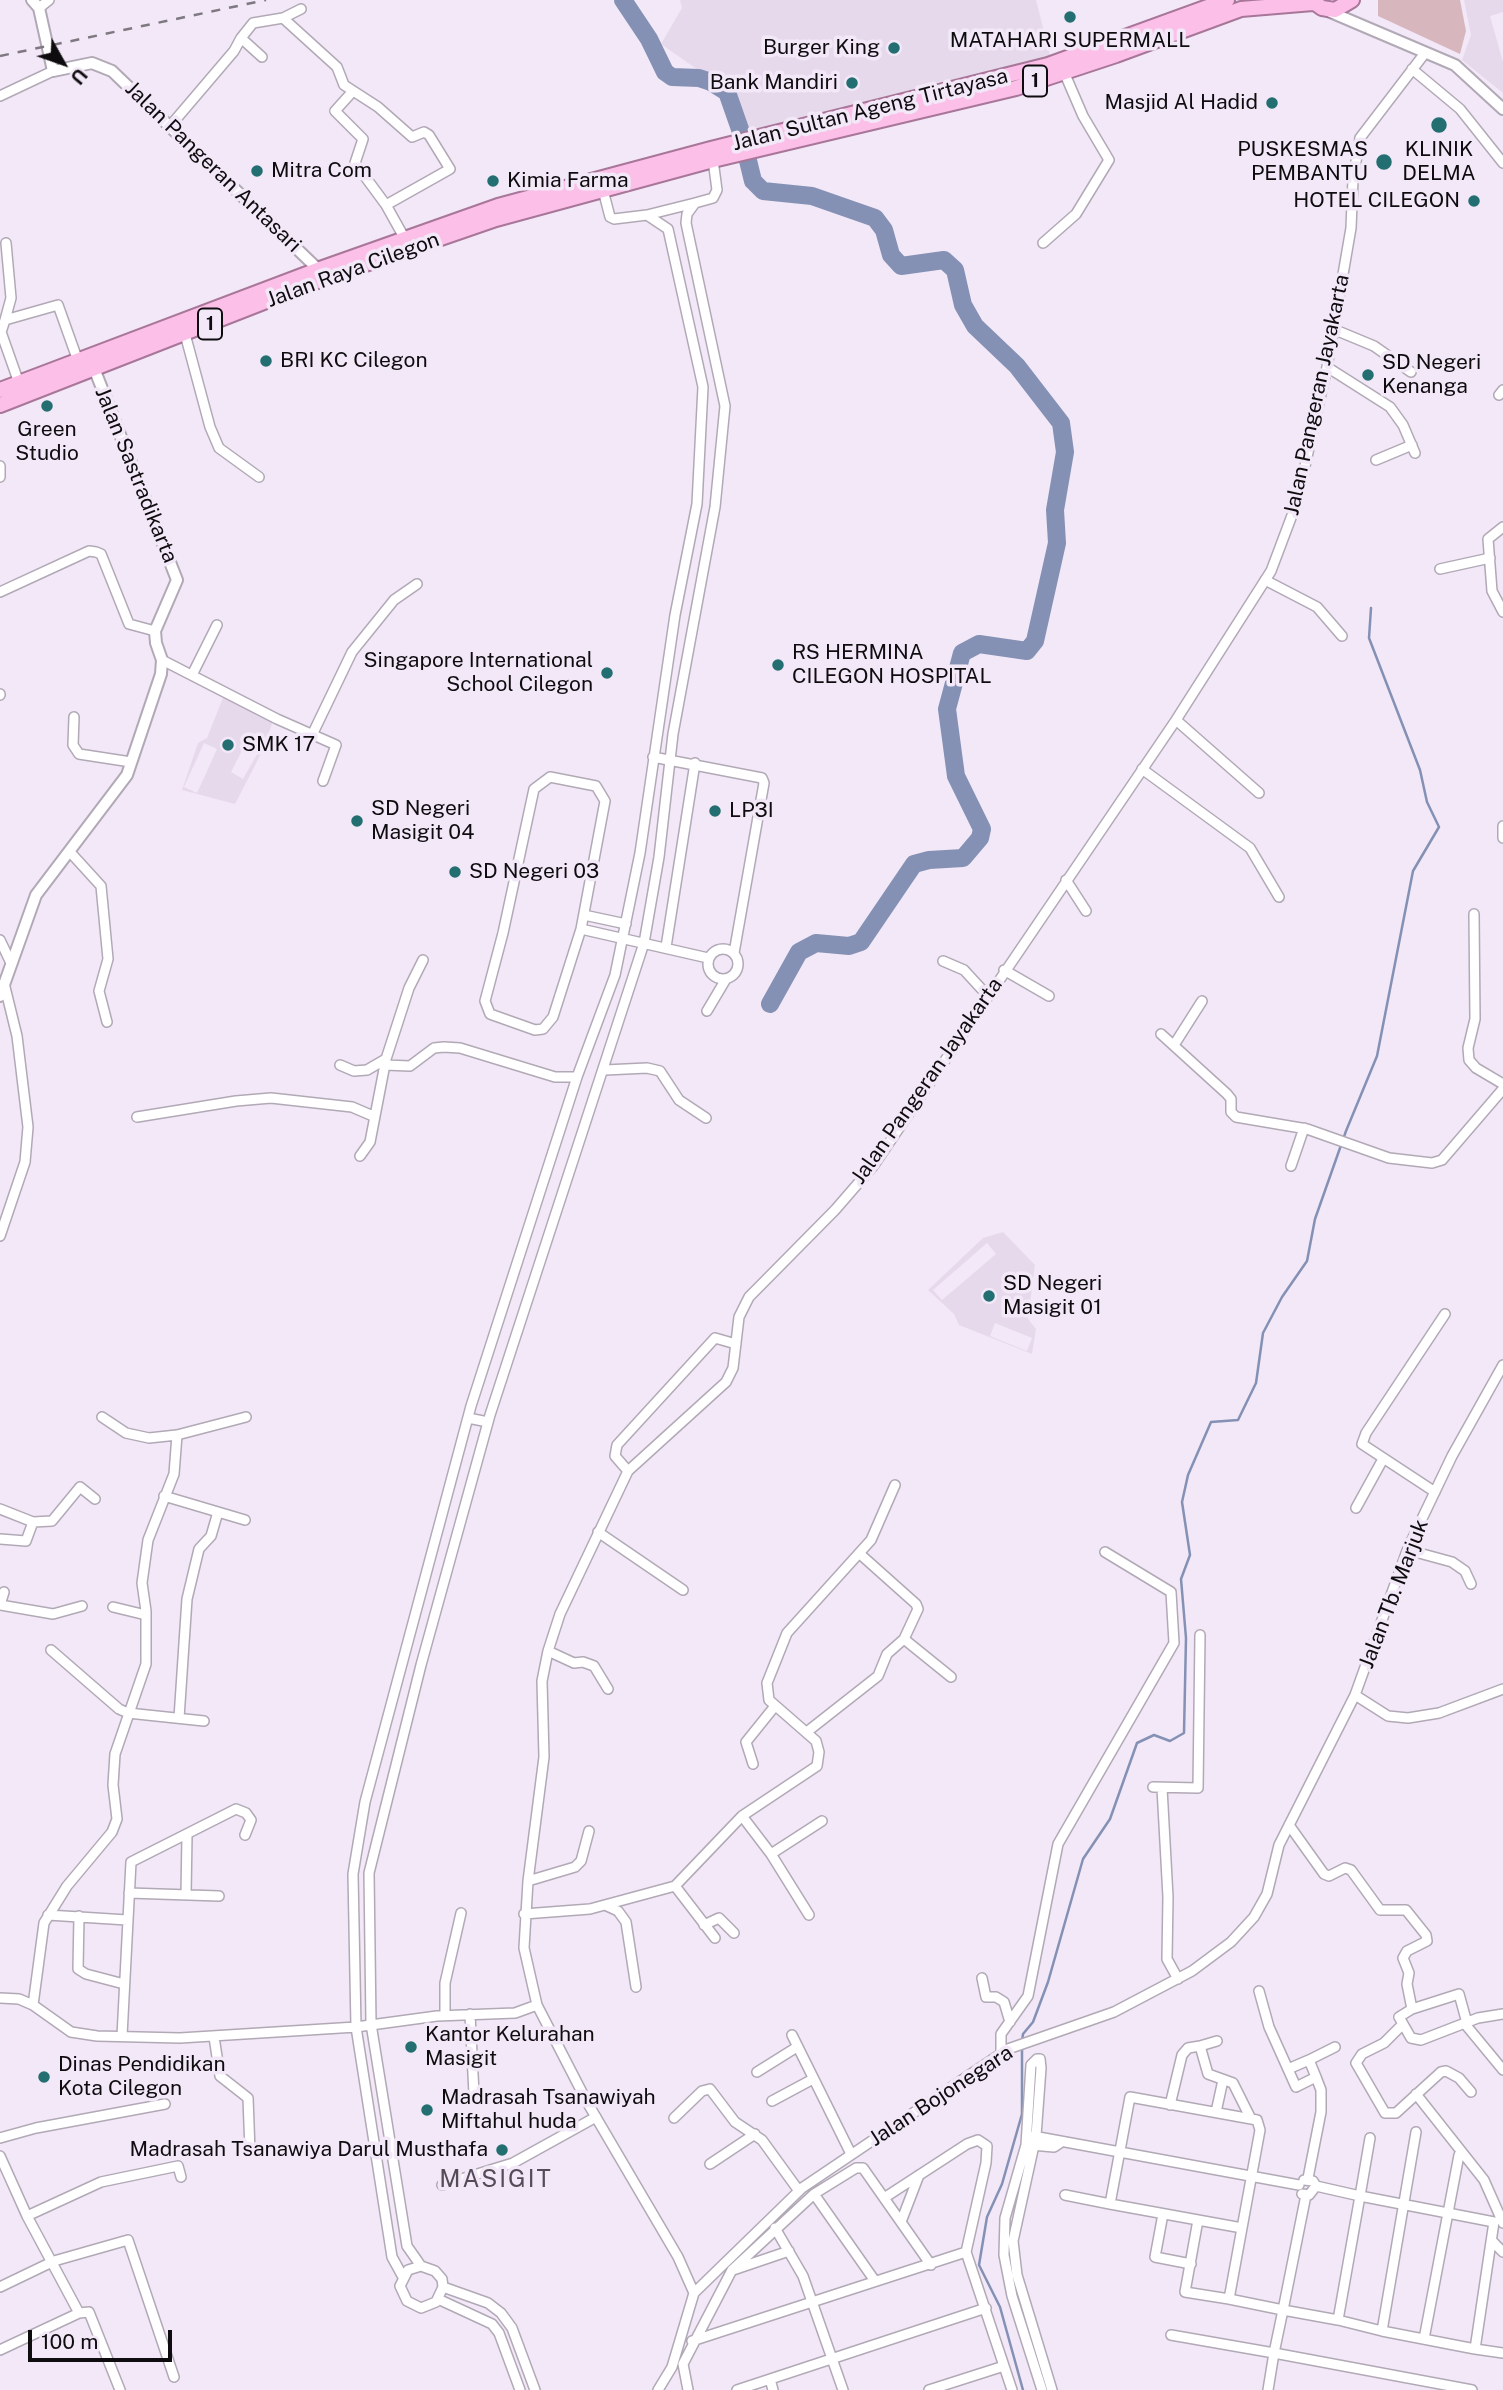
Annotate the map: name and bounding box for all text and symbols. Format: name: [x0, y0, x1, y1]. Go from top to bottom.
marker: MATAHARI SUPERMALL: [1062, 9, 1078, 25]
north arrow: [28, 28, 98, 98]
place label: MATAHARI SUPERMALL: [950, 28, 1190, 54]
place label: Burger King: [763, 35, 880, 61]
marker: Burger King: [886, 40, 902, 56]
text: U: [66, 64, 92, 89]
street label: Jalan Sultan Ageng Tirtayasa: [730, 64, 1010, 156]
road number: 1: [1023, 66, 1047, 96]
place label: Bank Mandiri: [710, 70, 838, 96]
marker: Bank Mandiri: [844, 75, 860, 91]
street label: Jalan Pangeran Antasari: [120, 76, 306, 258]
place label: Masjid Al Hadid: [1104, 90, 1258, 116]
marker: Masjid Al Hadid: [1264, 95, 1280, 111]
marker: KLINIK DELMA: [1429, 115, 1449, 135]
place label: PUSKESMAS PEMBANTU: [1237, 137, 1368, 187]
place label: KLINIK DELMA: [1402, 137, 1476, 187]
marker: PUSKESMAS PEMBANTU: [1374, 152, 1394, 172]
place label: Mitra Com: [271, 158, 372, 184]
marker: Mitra Com: [249, 163, 265, 179]
place label: Kimia Farma: [507, 168, 629, 194]
marker: Kimia Farma: [485, 173, 501, 189]
place label: HOTEL CILEGON: [1293, 188, 1460, 214]
marker: HOTEL CILEGON: [1466, 193, 1482, 209]
street label: Jalan Raya Cilegon: [263, 227, 443, 313]
street label: Jalan Pangeran Jayakarta: [1279, 272, 1355, 518]
road number: 1: [198, 308, 222, 340]
place label: BRI KC Cilegon: [280, 348, 428, 374]
place label: SD Negeri Kenanga: [1382, 350, 1481, 400]
marker: BRI KC Cilegon: [258, 353, 274, 369]
marker: SD Negeri Kenanga: [1360, 367, 1376, 383]
street label: Jalan Sastradikarta: [89, 384, 183, 566]
marker: Green Studio: [39, 398, 55, 414]
place label: Green Studio: [15, 417, 79, 467]
place label: RS HERMINA CILEGON HOSPITAL: [792, 640, 992, 690]
place label: Singapore International School Cilegon: [364, 648, 593, 698]
marker: RS HERMINA CILEGON HOSPITAL: [770, 657, 786, 673]
marker: Singapore International School Cilegon: [599, 665, 615, 681]
place label: SMK 17: [242, 732, 315, 758]
marker: SMK 17: [220, 737, 236, 753]
place label: SD Negeri Masigit 04: [371, 796, 474, 846]
place label: LP3I: [729, 798, 774, 824]
marker: LP3I: [707, 803, 723, 819]
marker: SD Negeri Masigit 04: [349, 813, 365, 829]
place label: SD Negeri 03: [469, 859, 599, 885]
marker: SD Negeri 03: [447, 864, 463, 880]
street label: Jalan Pangeran Jayakarta: [846, 973, 1008, 1189]
place label: SD Negeri Masigit 01: [1003, 1271, 1102, 1321]
marker: SD Negeri Masigit 01: [981, 1288, 997, 1304]
street label: Jalan Tb. Marjuk: [1354, 1516, 1434, 1672]
place label: Kantor Kelurahan Masigit: [425, 2022, 595, 2072]
marker: Kantor Kelurahan Masigit: [403, 2039, 419, 2055]
street label: Jalan Bojonegara: [865, 2040, 1017, 2152]
place label: Dinas Pendidikan Kota Cilegon: [58, 2052, 226, 2102]
marker: Dinas Pendidikan Kota Cilegon: [36, 2069, 52, 2085]
place label: Madrasah Tsanawiyah Miftahul huda: [441, 2085, 656, 2135]
marker: Madrasah Tsanawiyah Miftahul huda: [419, 2102, 435, 2118]
place label: Madrasah Tsanawiya Darul Musthafa: [130, 2137, 488, 2163]
marker: Madrasah Tsanawiya Darul Musthafa: [494, 2142, 510, 2158]
district label: MASIGIT: [440, 2166, 552, 2194]
scale bar: [32, 2316, 175, 2360]
text: 100 m: [41, 2329, 98, 2354]

